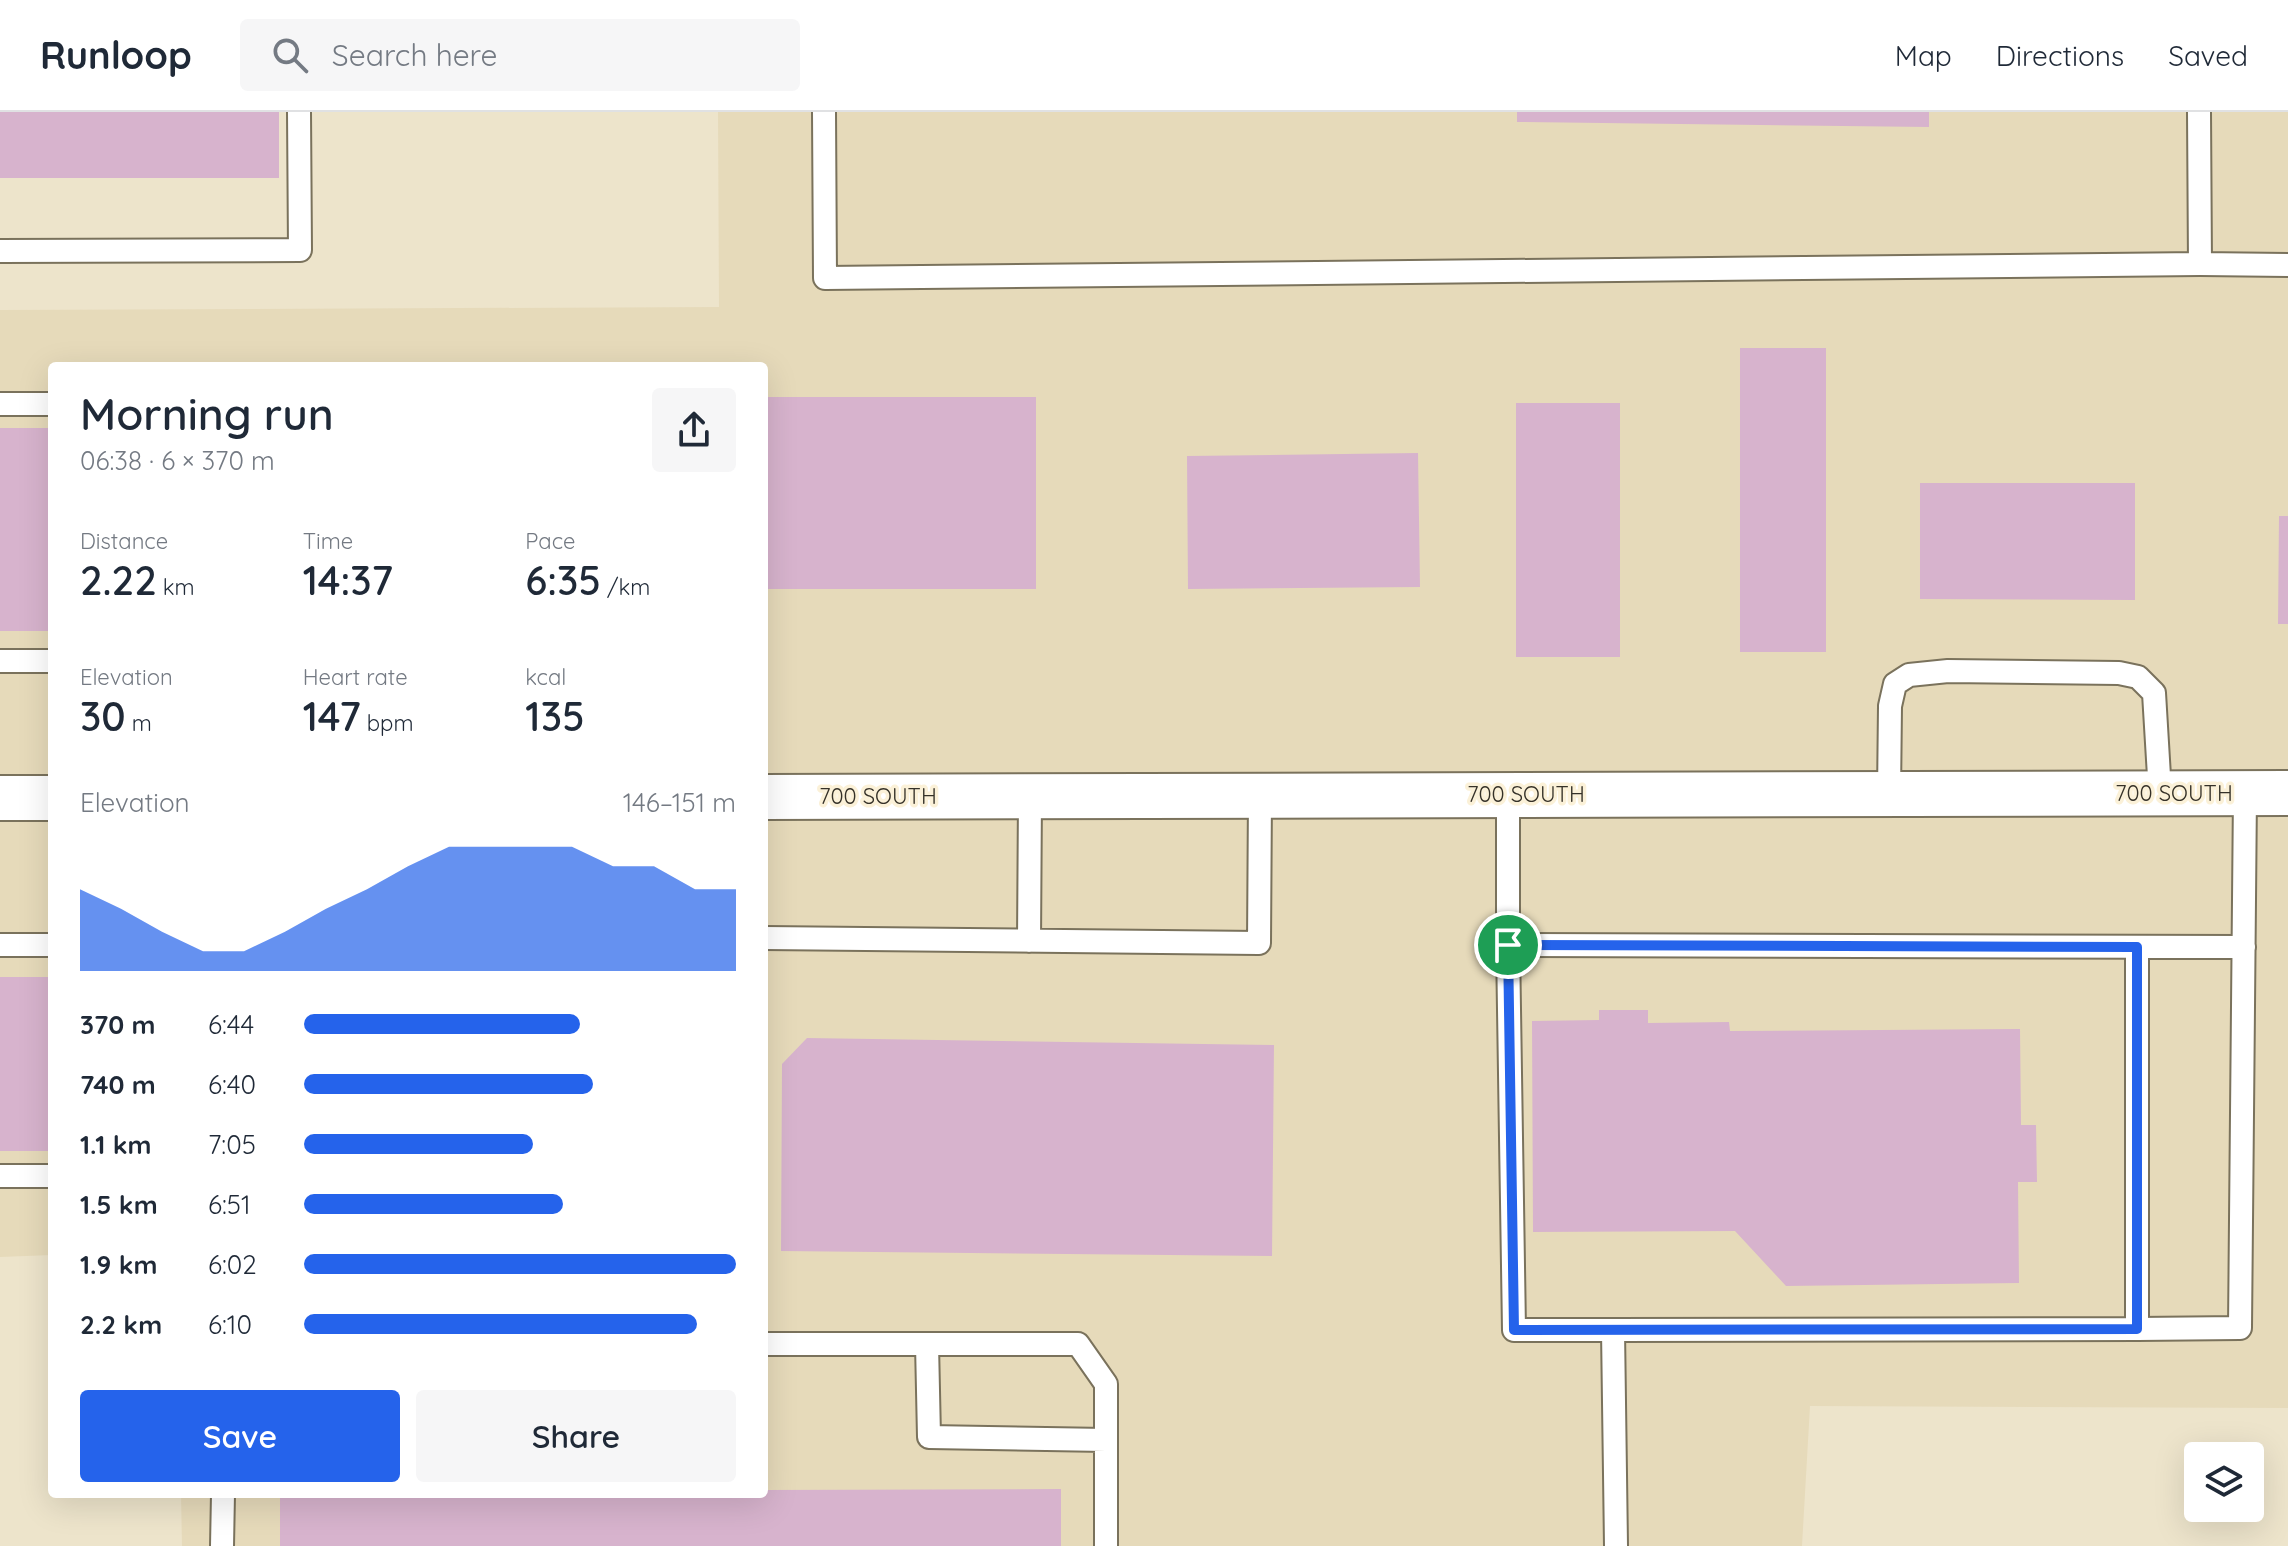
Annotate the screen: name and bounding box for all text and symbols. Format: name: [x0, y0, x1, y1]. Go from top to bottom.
search box: [240, 19, 800, 91]
text: Runloop: [40, 31, 192, 79]
icon: search: [268, 33, 312, 77]
text: Search here: [332, 36, 497, 74]
text: Map: [1895, 38, 1952, 73]
text: Directions: [1996, 38, 2124, 73]
text: Saved: [2168, 38, 2248, 73]
text: Morning run: [80, 386, 334, 441]
button: share: [652, 388, 736, 472]
text: 06:38 · 6 × 370 m: [80, 444, 275, 477]
text: Distance: [80, 527, 168, 555]
text: Time: [303, 527, 353, 555]
text: Pace: [525, 527, 576, 555]
text: 2.22: [80, 555, 157, 605]
text: 14:37: [303, 555, 393, 605]
text: 6:35: [525, 555, 601, 605]
text: km: [157, 573, 195, 601]
text: /km: [601, 573, 650, 601]
text: Elevation: [80, 663, 173, 691]
text: Heart rate: [303, 663, 408, 691]
text: kcal: [525, 663, 566, 691]
text: 30: [80, 691, 126, 741]
text: 147: [303, 691, 361, 741]
text: 135: [525, 691, 585, 741]
text: m: [126, 709, 152, 737]
text: bpm: [361, 709, 414, 737]
street label: 700 SOUTH: [2115, 779, 2233, 807]
street label: 700 SOUTH: [1467, 780, 1585, 808]
street label: 700 SOUTH: [819, 782, 937, 810]
text: Elevation: [80, 786, 190, 819]
text: 146–151 m: [623, 786, 736, 819]
pin: [1474, 911, 1542, 979]
icon: arrive: [1486, 923, 1530, 967]
text: 370 m: [80, 1008, 155, 1041]
text: 6:44: [208, 1008, 254, 1041]
text: 740 m: [80, 1068, 156, 1101]
text: 6:40: [208, 1068, 256, 1101]
text: 1.1 km: [80, 1128, 151, 1161]
text: 7:05: [208, 1128, 256, 1161]
text: 1.5 km: [80, 1188, 158, 1221]
text: 6:51: [208, 1188, 251, 1221]
text: 1.9 km: [80, 1248, 157, 1281]
text: 6:02: [208, 1248, 257, 1281]
text: 2.2 km: [80, 1308, 162, 1341]
text: 6:10: [208, 1308, 252, 1341]
button: Save: [80, 1390, 400, 1482]
button: Share: [416, 1390, 736, 1482]
map controls: [2184, 1442, 2264, 1522]
button: layers: [2184, 1442, 2264, 1522]

